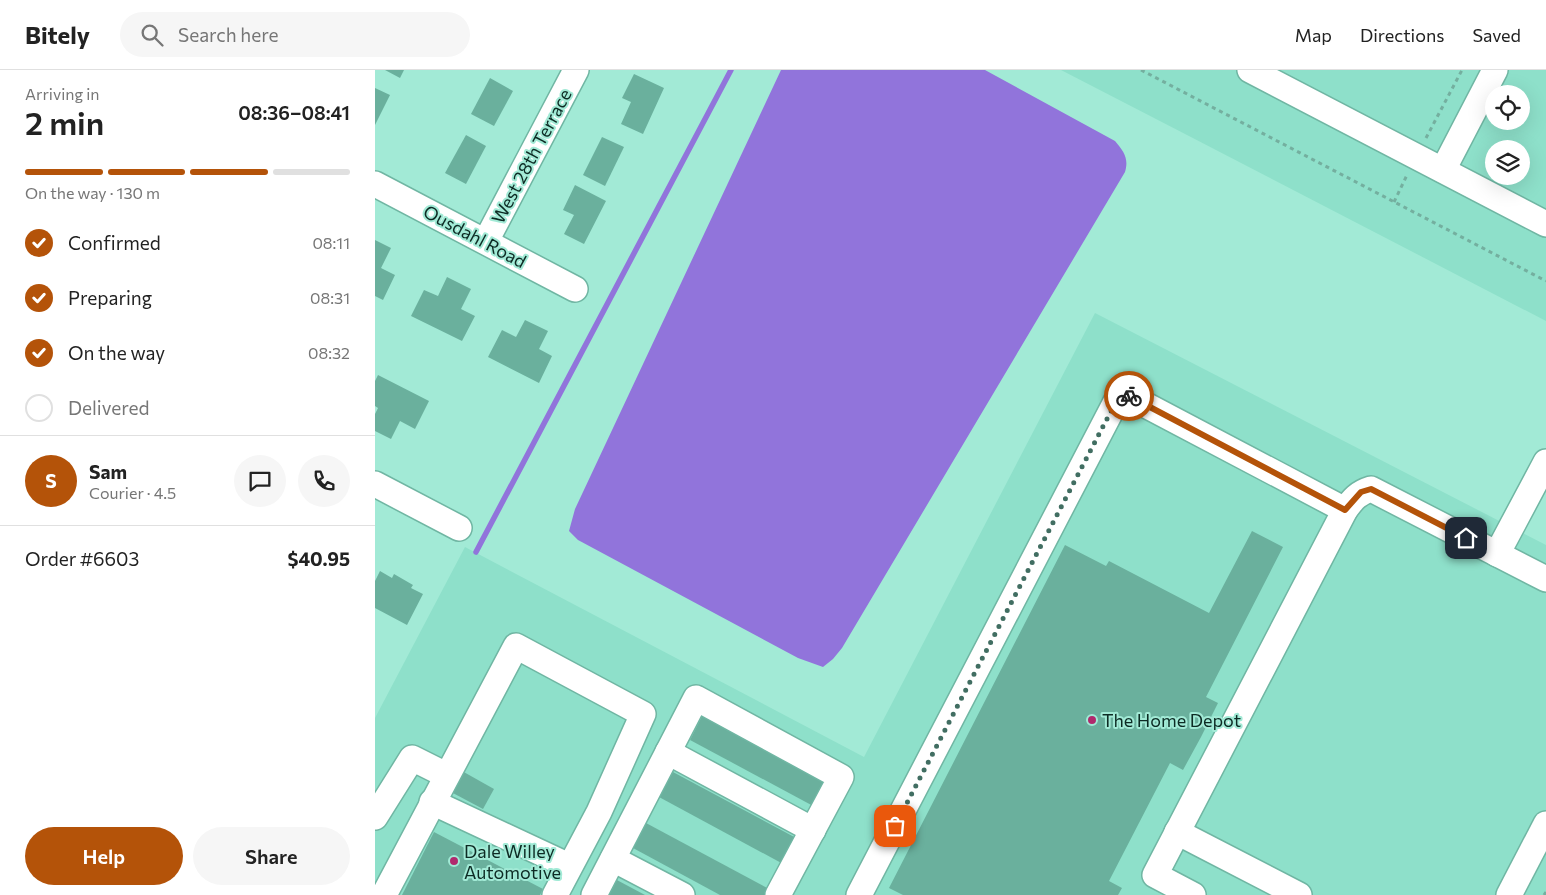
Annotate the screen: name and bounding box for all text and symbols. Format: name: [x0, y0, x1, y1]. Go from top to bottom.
search box: [120, 12, 470, 57]
text: Bitely: [25, 20, 90, 49]
icon: search: [138, 21, 166, 49]
text: Search here: [178, 23, 278, 46]
text: Map: [1295, 24, 1332, 46]
text: Directions: [1360, 24, 1444, 46]
text: Saved: [1472, 24, 1521, 46]
text: Arriving in: [25, 84, 99, 103]
street label: West 28th Terrace: [486, 85, 576, 227]
map controls: [1485, 85, 1530, 185]
button: locate: [1485, 85, 1530, 130]
text: 08:36–08:41: [238, 101, 350, 124]
text: 2 min: [25, 102, 104, 142]
button: layers: [1485, 140, 1530, 185]
text: On the way · 130 m: [25, 183, 160, 202]
street label: Ousdahl Road: [420, 200, 530, 272]
icon: check: [25, 229, 53, 257]
text: Confirmed: [68, 231, 161, 254]
text: 08:11: [312, 233, 350, 252]
icon: check: [25, 284, 53, 312]
text: Preparing: [68, 286, 152, 309]
text: 08:31: [310, 288, 350, 307]
icon: check: [25, 339, 53, 367]
text: On the way: [68, 341, 165, 364]
text: 08:32: [308, 343, 350, 362]
courier: [1104, 371, 1154, 421]
icon: bike: [1115, 382, 1143, 410]
text: Delivered: [68, 396, 149, 419]
button: chat: [234, 455, 286, 507]
button: phone: [298, 455, 350, 507]
text: Sam: [89, 460, 127, 483]
text: S: [45, 469, 57, 492]
text: Courier · 4.5: [89, 483, 176, 502]
pin: [1445, 517, 1487, 559]
icon: home: [1452, 524, 1480, 552]
text: Order #6603: [25, 547, 139, 570]
text: $40.95: [288, 547, 350, 570]
place label: The Home Depot: [1102, 709, 1241, 731]
marker: The Home Depot: [1086, 714, 1098, 726]
pin: [874, 805, 916, 847]
icon: bag: [881, 812, 909, 840]
button: Help: [25, 827, 183, 885]
button: Share: [193, 827, 350, 885]
place label: Dale Willey Automotive: [464, 840, 561, 883]
marker: Dale Willey Automotive: [448, 855, 460, 867]

